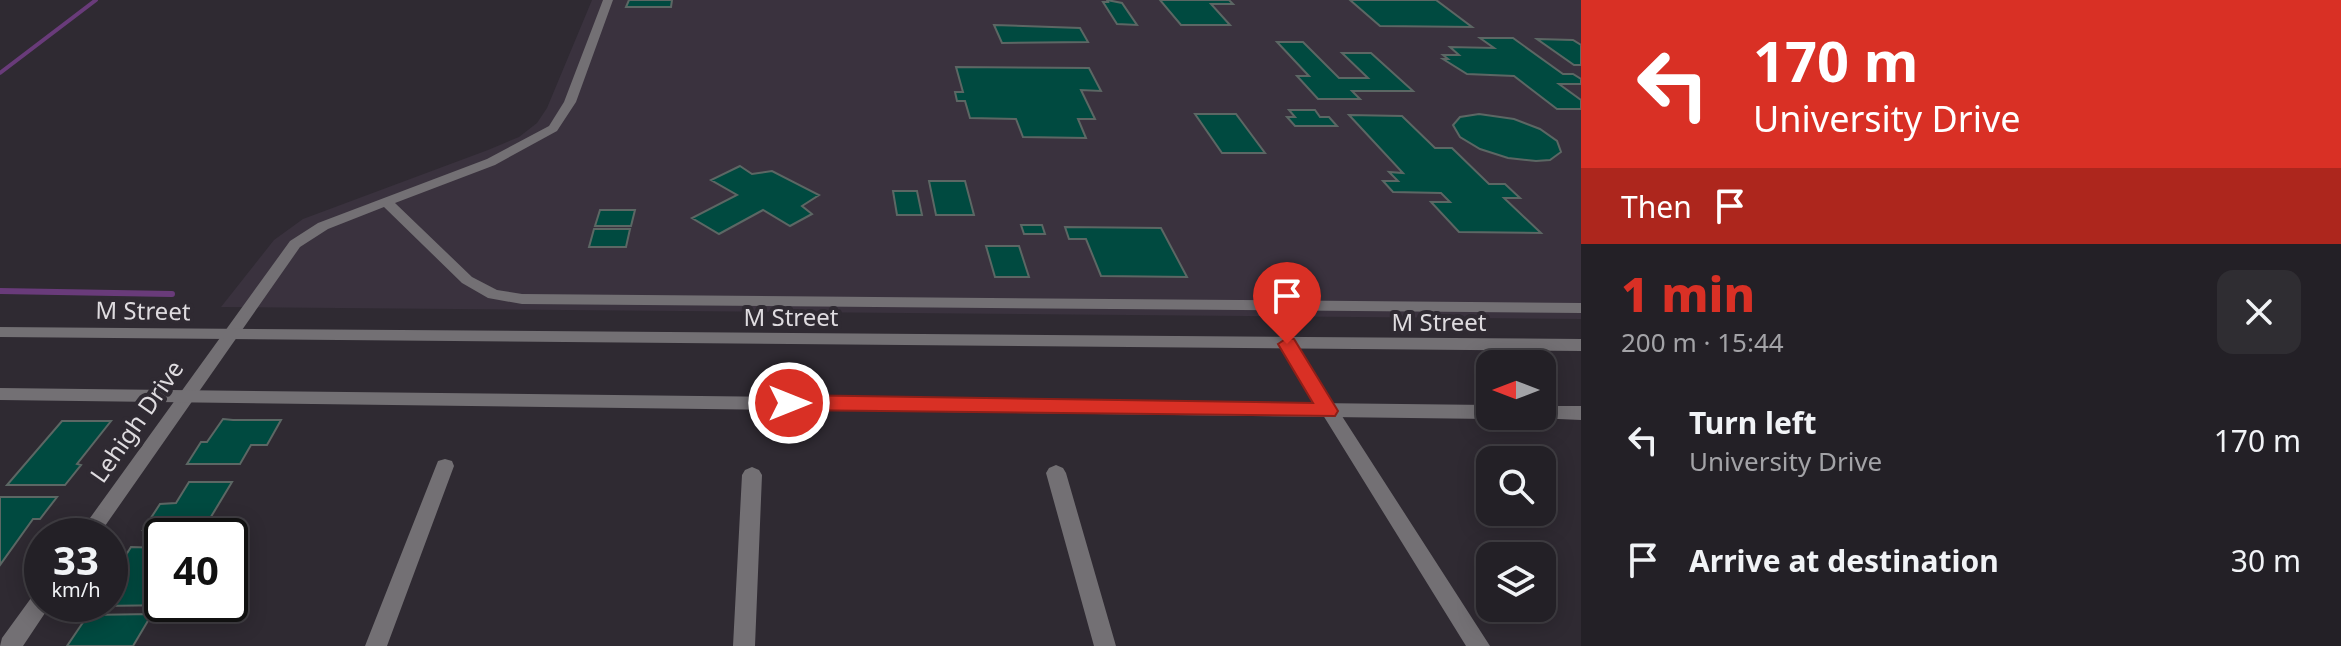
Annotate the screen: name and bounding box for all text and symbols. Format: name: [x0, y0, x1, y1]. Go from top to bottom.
text: 170 m: [1753, 22, 1918, 98]
icon: left: [1621, 32, 1725, 136]
text: University Drive: [1753, 94, 2021, 143]
icon: arrive: [1708, 184, 1752, 228]
text: Then: [1621, 186, 1692, 227]
text: 1 min: [1621, 261, 1755, 326]
pin: [1253, 262, 1321, 344]
button: close: [2217, 270, 2301, 354]
icon: arrive: [1265, 274, 1309, 318]
street label: M Street: [95, 293, 191, 327]
street label: M Street: [743, 300, 839, 333]
street label: M Street: [1391, 305, 1487, 338]
text: 200 m · 15:44: [1621, 324, 1784, 360]
north arrow: [1476, 350, 1556, 430]
map controls: [1476, 350, 1556, 622]
street label: Lehigh Drive: [82, 353, 190, 489]
position arrow: [747, 361, 831, 445]
text: Turn left: [1689, 402, 1817, 443]
icon: left: [1621, 418, 1665, 462]
text: 170 m: [2214, 420, 2301, 461]
text: University Drive: [1689, 443, 1882, 479]
button: search: [1476, 446, 1556, 526]
speed limit sign: 40: [144, 518, 248, 622]
text: 33: [53, 532, 99, 587]
icon: arrive: [1621, 538, 1665, 582]
text: Arrive at destination: [1689, 540, 1999, 581]
text: 30 m: [2231, 540, 2301, 581]
button: layers: [1476, 542, 1556, 622]
text: km/h: [51, 576, 101, 603]

